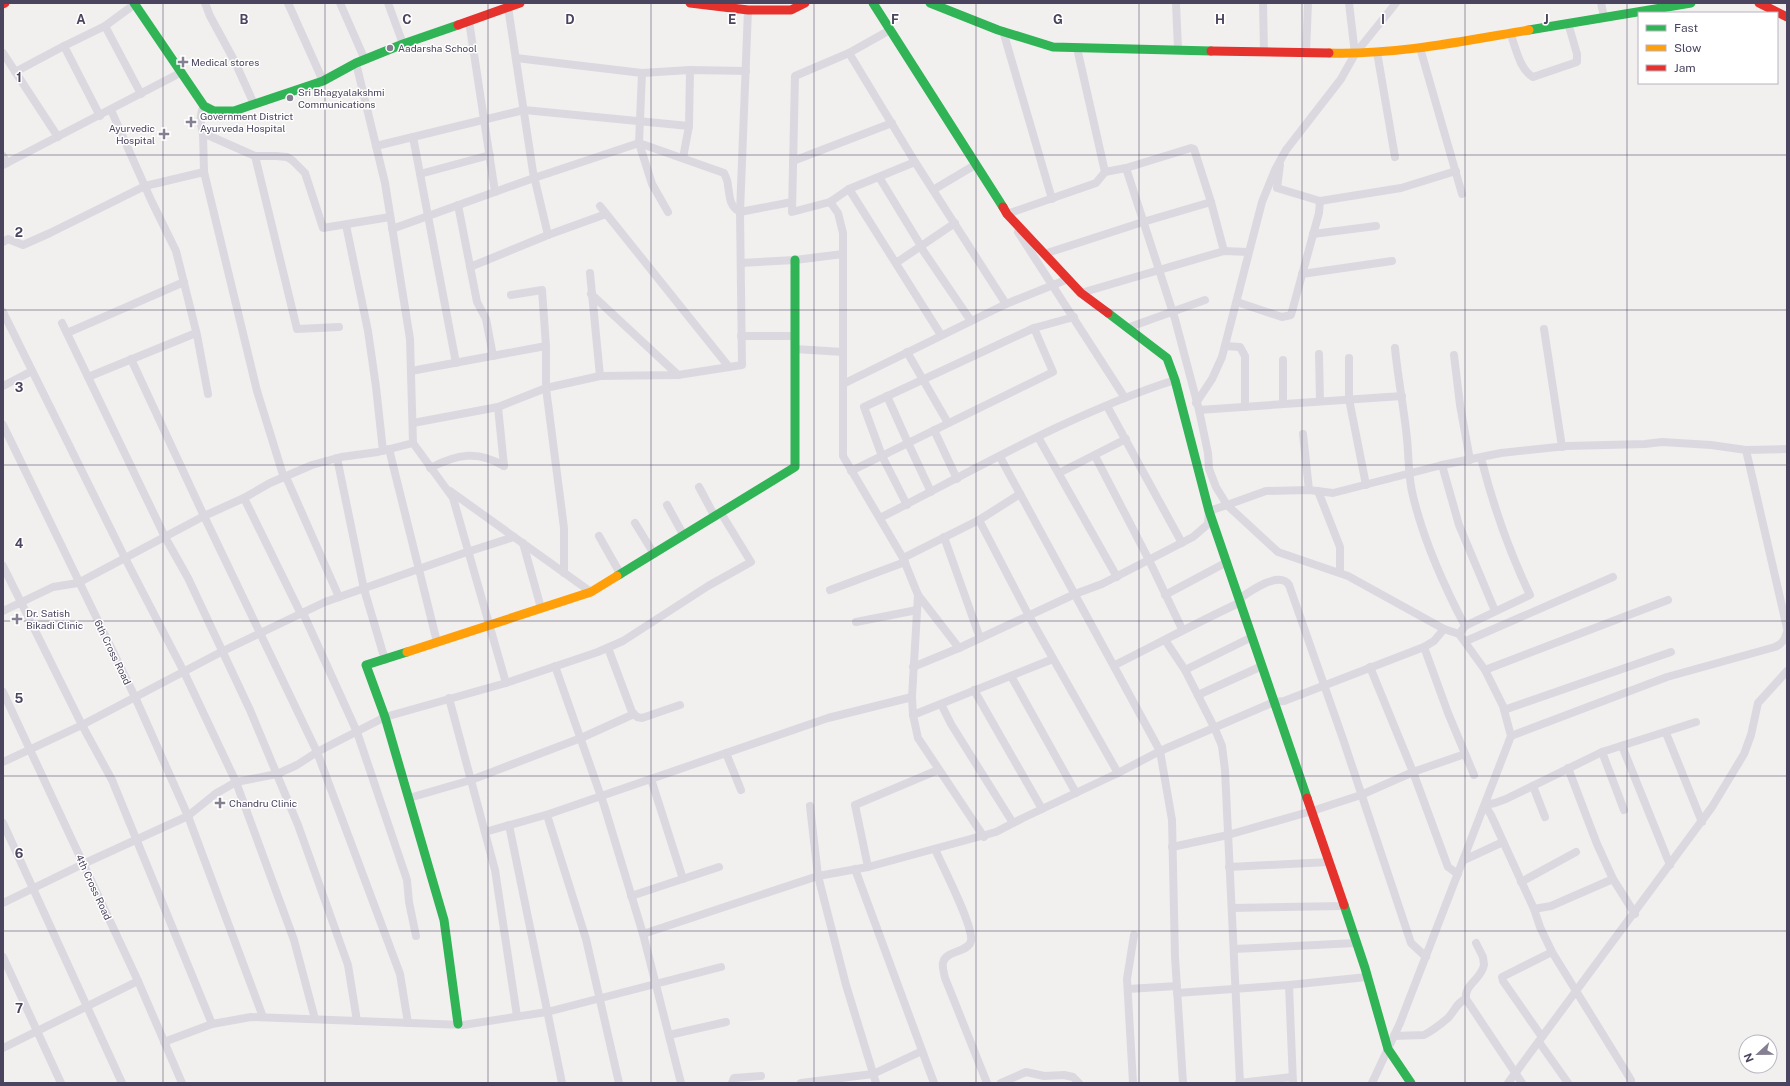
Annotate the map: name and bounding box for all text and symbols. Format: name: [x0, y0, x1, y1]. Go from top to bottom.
text: A: [76, 12, 86, 27]
text: B: [240, 12, 249, 27]
text: C: [402, 12, 412, 27]
text: D: [565, 12, 575, 27]
text: E: [728, 12, 736, 27]
text: F: [891, 12, 899, 27]
text: G: [1053, 12, 1063, 27]
text: H: [1215, 12, 1225, 27]
text: I: [1381, 12, 1385, 27]
text: J: [1543, 12, 1549, 27]
legend: [1638, 12, 1778, 84]
text: Fast: [1674, 21, 1699, 35]
text: Slow: [1674, 41, 1702, 55]
place label: Aadarsha School: [398, 42, 477, 54]
marker: Aadarsha School: [385, 43, 395, 53]
place label: Medical stores: [191, 56, 259, 68]
marker: Medical stores: [178, 57, 188, 67]
text: Jam: [1674, 61, 1696, 75]
text: 1: [16, 70, 22, 85]
place label: Sri Bhagyalakshmi Communications: [298, 86, 384, 110]
marker: Sri Bhagyalakshmi Communications: [285, 93, 295, 103]
place label: Government District Ayurveda Hospital: [200, 110, 293, 134]
marker: Government District Ayurveda Hospital: [185, 116, 197, 128]
place label: Ayurvedic Hospital: [109, 122, 155, 146]
marker: Ayurvedic Hospital: [158, 128, 170, 140]
text: 2: [15, 225, 23, 240]
text: 3: [15, 380, 24, 395]
text: 4: [15, 536, 24, 551]
place label: Dr. Satish Bikadi Clinic: [26, 607, 83, 631]
marker: Dr. Satish Bikadi Clinic: [11, 613, 23, 625]
street label: 6th Cross Road: [92, 618, 134, 686]
text: 5: [15, 691, 24, 706]
marker: Chandru Clinic: [214, 797, 226, 809]
place label: Chandru Clinic: [229, 797, 297, 809]
text: 6: [15, 846, 24, 861]
street label: 4th Cross Road: [74, 852, 114, 922]
text: 7: [15, 1001, 23, 1016]
north arrow: [1738, 1034, 1778, 1074]
text: N: [1742, 1052, 1756, 1064]

